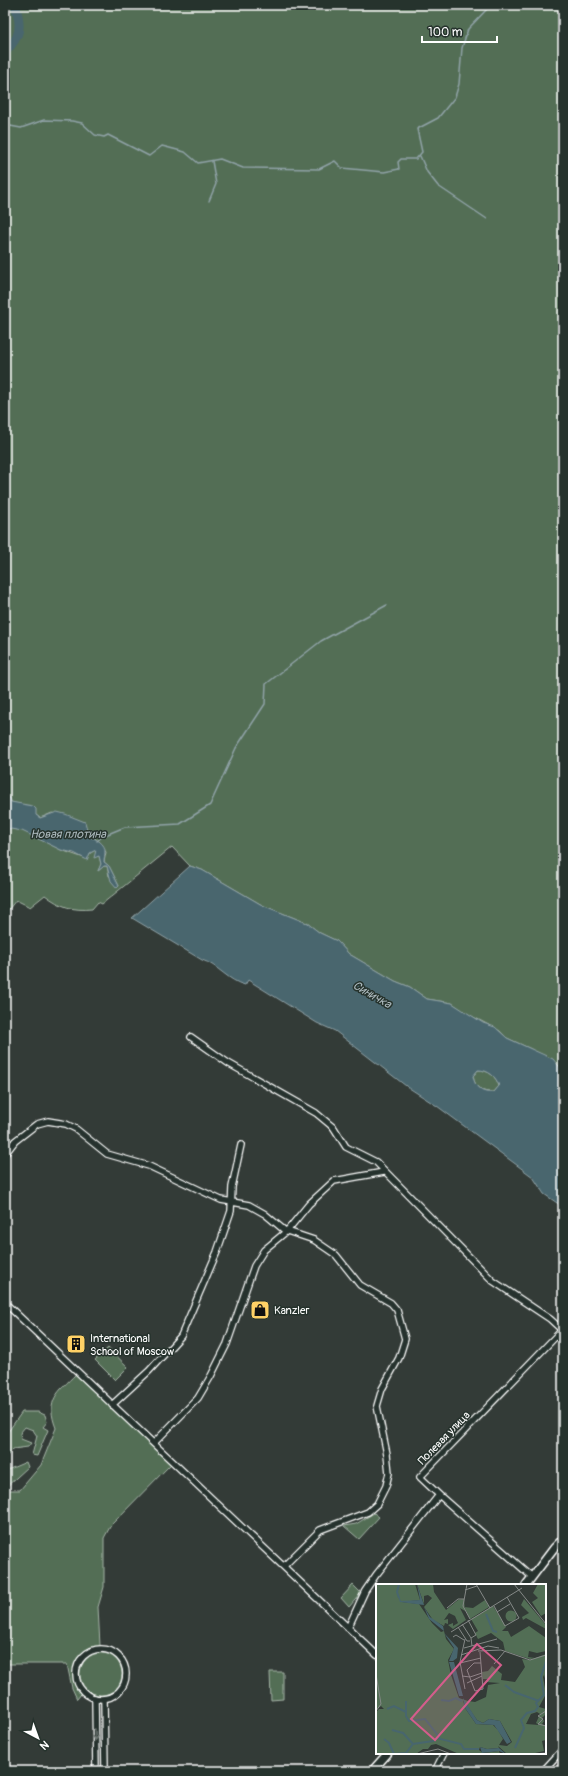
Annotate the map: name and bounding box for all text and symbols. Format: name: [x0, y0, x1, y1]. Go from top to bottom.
scale bar: [422, 18, 497, 44]
text: 100 m: [428, 25, 463, 40]
water label: Новая плотина: [30, 827, 107, 842]
water label: Синичка: [350, 978, 395, 1013]
shop icon: Kanzler: [249, 1299, 271, 1321]
place label: Kanzler: [274, 1304, 309, 1317]
place label: International School of Moscow: [90, 1332, 175, 1358]
building icon: International School of Moscow: [65, 1333, 87, 1355]
street label: Полевая улица: [415, 1409, 473, 1467]
inset map: [376, 1584, 546, 1754]
north arrow: [18, 1718, 58, 1758]
one-way arrow: [92, 1728, 99, 1741]
text: N: [37, 1738, 51, 1753]

